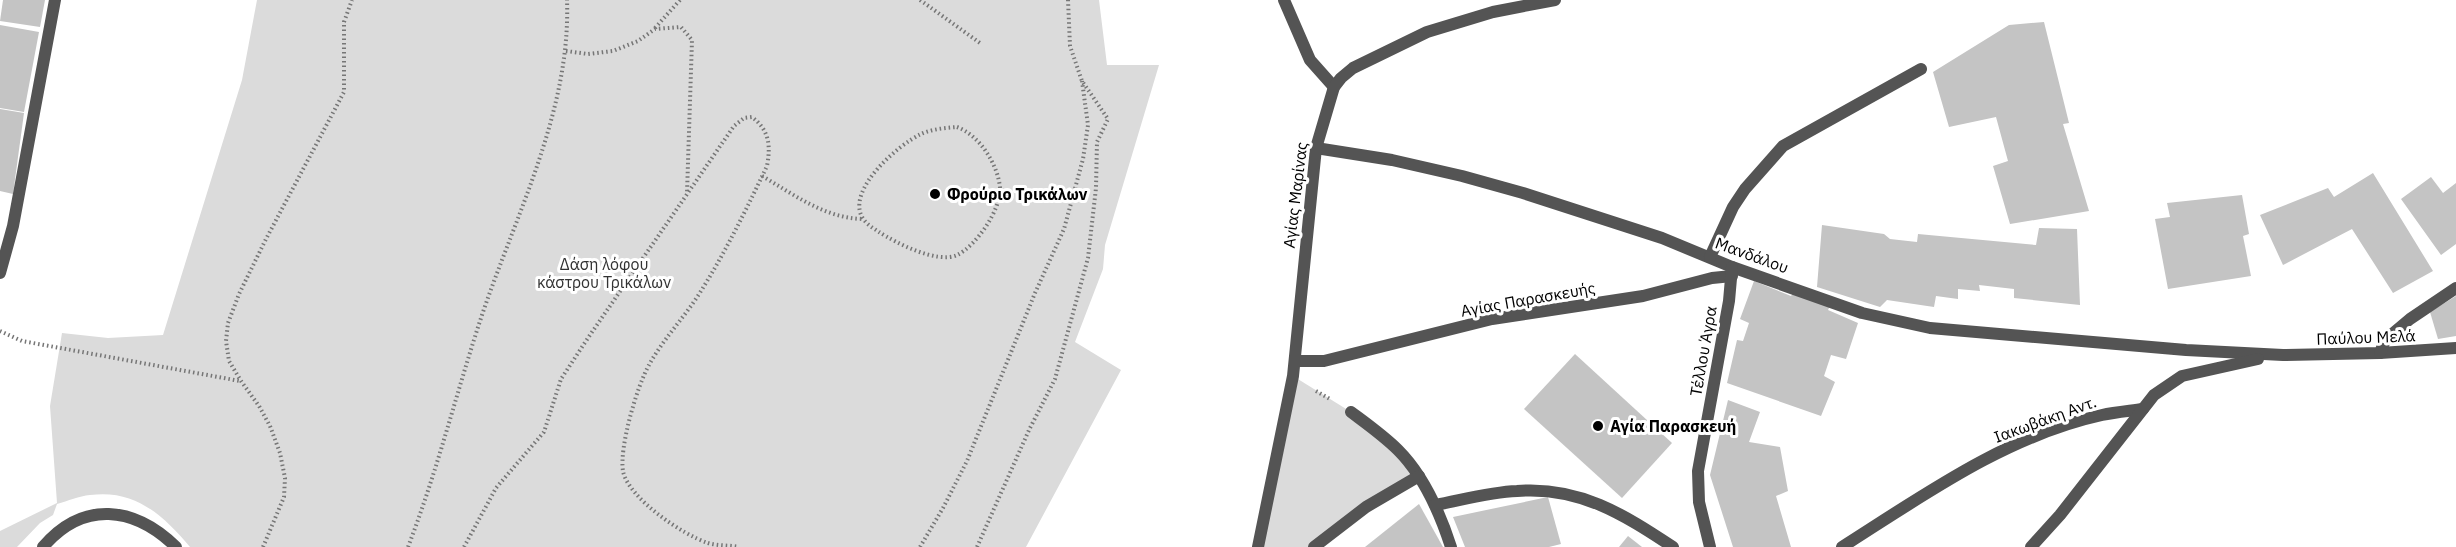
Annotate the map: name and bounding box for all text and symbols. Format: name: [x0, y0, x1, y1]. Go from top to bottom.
street label: Αγίας Μαρίνας: [1279, 140, 1311, 249]
place label: Φρούριο Τρικάλων: [947, 184, 1088, 204]
marker: Φρούριο Τρικάλων: [928, 187, 942, 201]
street label: Μανδάλου: [1713, 233, 1791, 277]
park label: Δάση λόφου κάστρου Τρικάλων: [537, 254, 671, 292]
street label: Αγίας Παρασκευής: [1459, 277, 1597, 321]
street label: Τέλλου Άγρα: [1685, 304, 1721, 398]
street label: Παύλου Μελά: [2316, 325, 2416, 349]
street label: Ιακωβάκη Αντ.: [1991, 391, 2099, 447]
place label: Αγία Παρασκευή: [1610, 416, 1736, 436]
marker: Αγία Παρασκευή: [1591, 419, 1605, 433]

